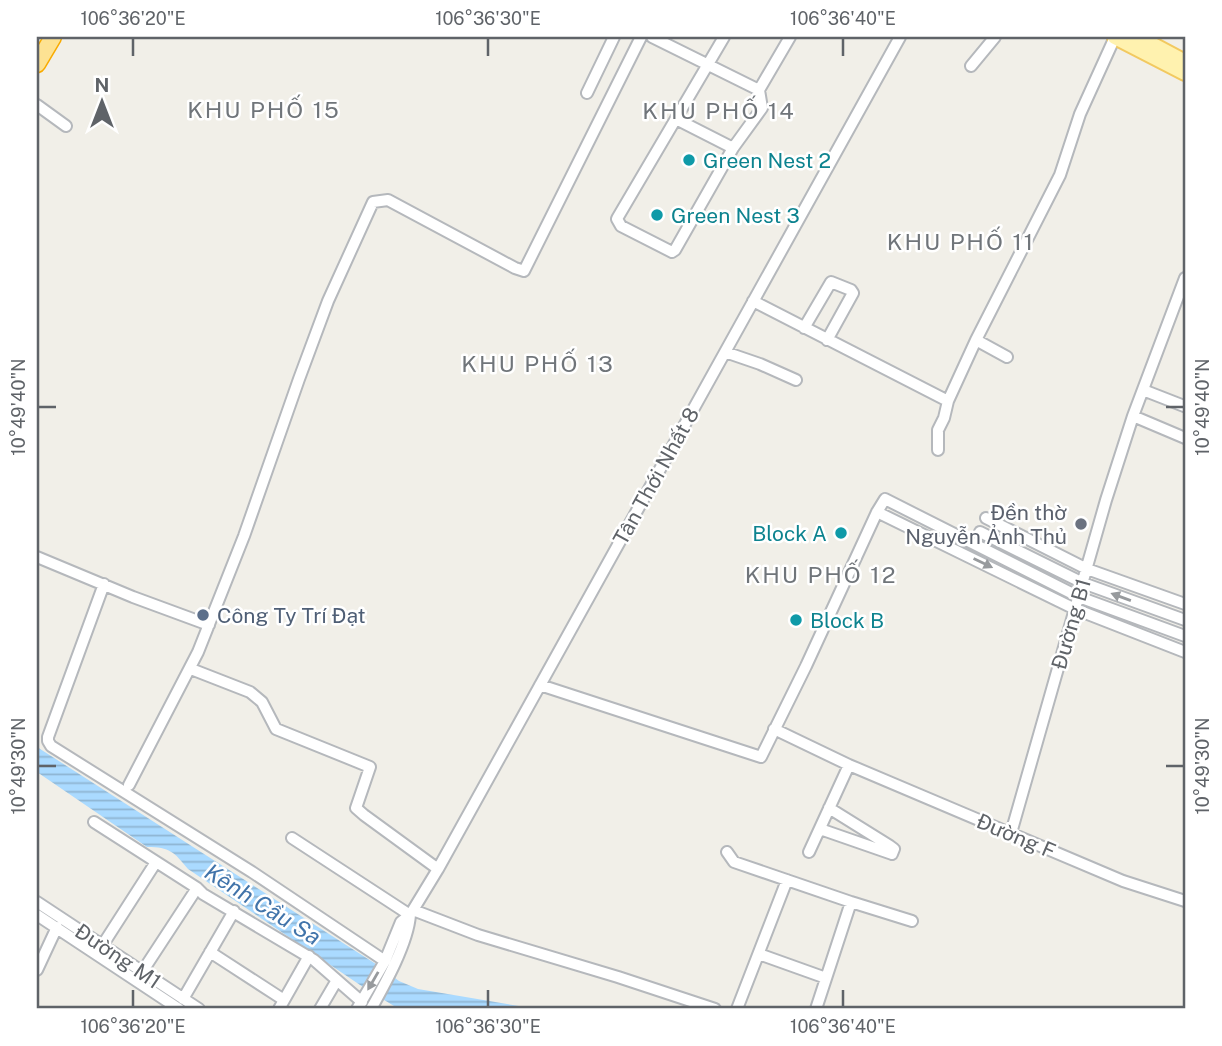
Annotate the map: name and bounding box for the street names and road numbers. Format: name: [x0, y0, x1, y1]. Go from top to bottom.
street label: Tân Thới Nhất 8: [608, 403, 704, 549]
street label: Đường B1: [1046, 576, 1096, 672]
street label: Đường F: [973, 808, 1059, 864]
street label: Đường M1: [70, 918, 166, 994]

